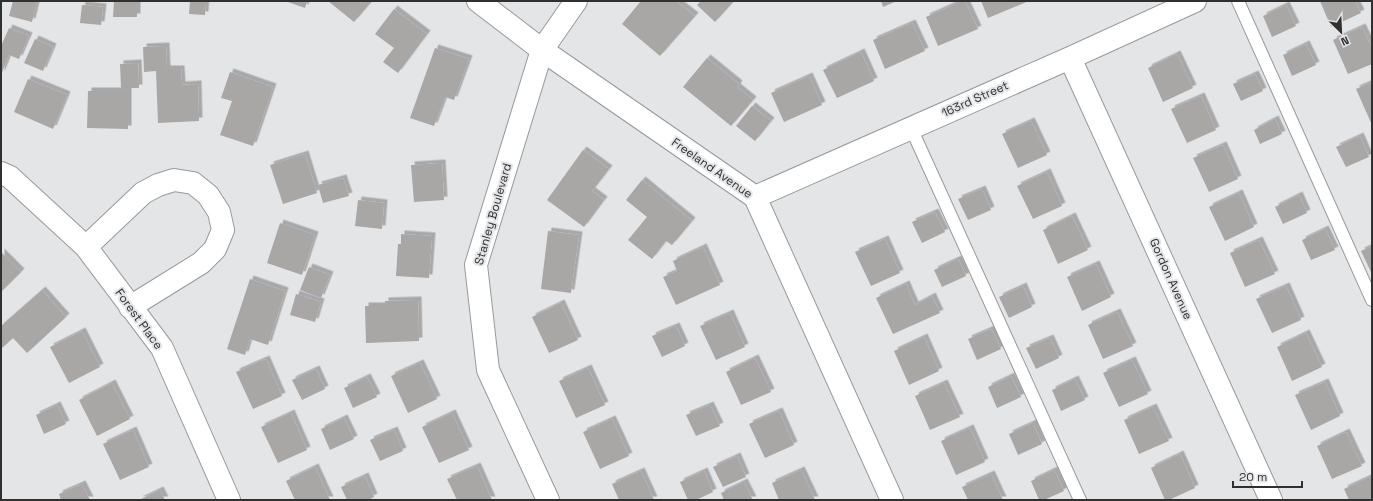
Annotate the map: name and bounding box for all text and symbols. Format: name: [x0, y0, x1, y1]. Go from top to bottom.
north arrow: [1321, 12, 1361, 52]
text: N: [1339, 33, 1351, 49]
street label: 163rd Street: [939, 77, 1011, 121]
street label: Freeland Avenue: [668, 134, 756, 202]
street label: Stanley Boulevard: [471, 161, 515, 267]
street label: Gordon Avenue: [1146, 236, 1196, 322]
street label: Forest Place: [112, 285, 166, 353]
scale bar: [1233, 463, 1302, 489]
text: 20 m: [1239, 469, 1267, 485]

